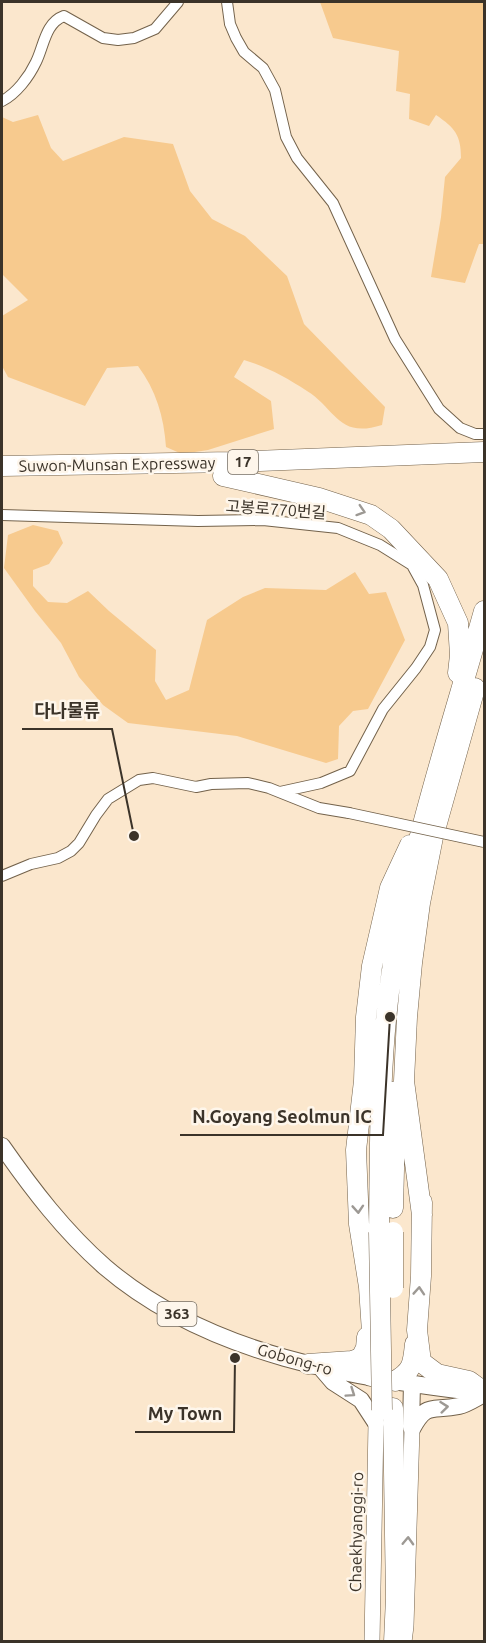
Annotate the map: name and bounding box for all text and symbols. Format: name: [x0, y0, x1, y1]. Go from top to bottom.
road number: 17: [228, 450, 258, 474]
street label: Suwon-Munsan Expressway: [18, 453, 216, 475]
street label: 고봉로770번길: [225, 497, 327, 521]
one-way arrow: [355, 504, 366, 517]
callout: 다나물류: [22, 693, 112, 729]
text: 다나물류: [34, 700, 100, 720]
callout: N.Goyang Seolmun IC: [180, 1099, 383, 1135]
text: N.Goyang Seolmun IC: [192, 1106, 372, 1126]
one-way arrow: [352, 1204, 365, 1213]
one-way arrow: [413, 1287, 426, 1296]
road number: 363: [158, 1302, 196, 1326]
street label: Gobong-ro: [255, 1340, 335, 1378]
one-way arrow: [345, 1386, 355, 1398]
callout: My Town: [135, 1396, 234, 1432]
one-way arrow: [440, 1402, 449, 1414]
text: My Town: [148, 1403, 222, 1423]
street label: Chaekhyanggi-ro: [346, 1472, 366, 1592]
one-way arrow: [402, 1537, 415, 1546]

